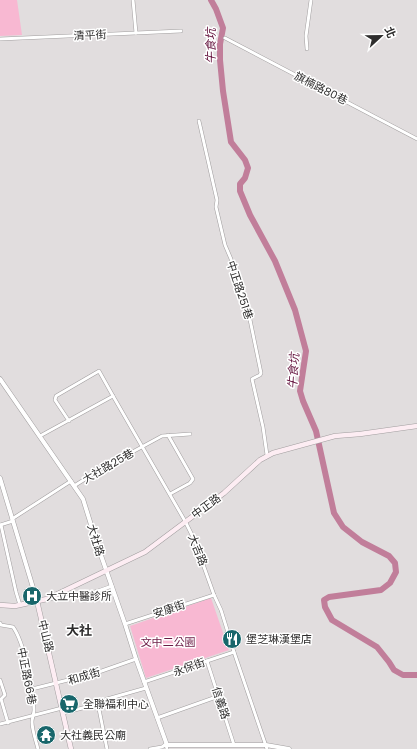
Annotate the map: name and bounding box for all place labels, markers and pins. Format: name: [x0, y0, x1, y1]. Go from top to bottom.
hospital icon: 大立中醫診所: [21, 585, 43, 607]
place label: 大立中醫診所: [46, 588, 112, 604]
restaurant icon: 堡芝琳漢堡店: [221, 628, 243, 650]
place label: 堡芝琳漢堡店: [246, 631, 312, 647]
supermarket icon: 全聯福利中心: [58, 693, 80, 715]
place label: 全聯福利中心: [83, 696, 149, 712]
temple icon: 大社義民公廟: [35, 724, 57, 746]
place label: 大社義民公廟: [60, 727, 126, 743]

